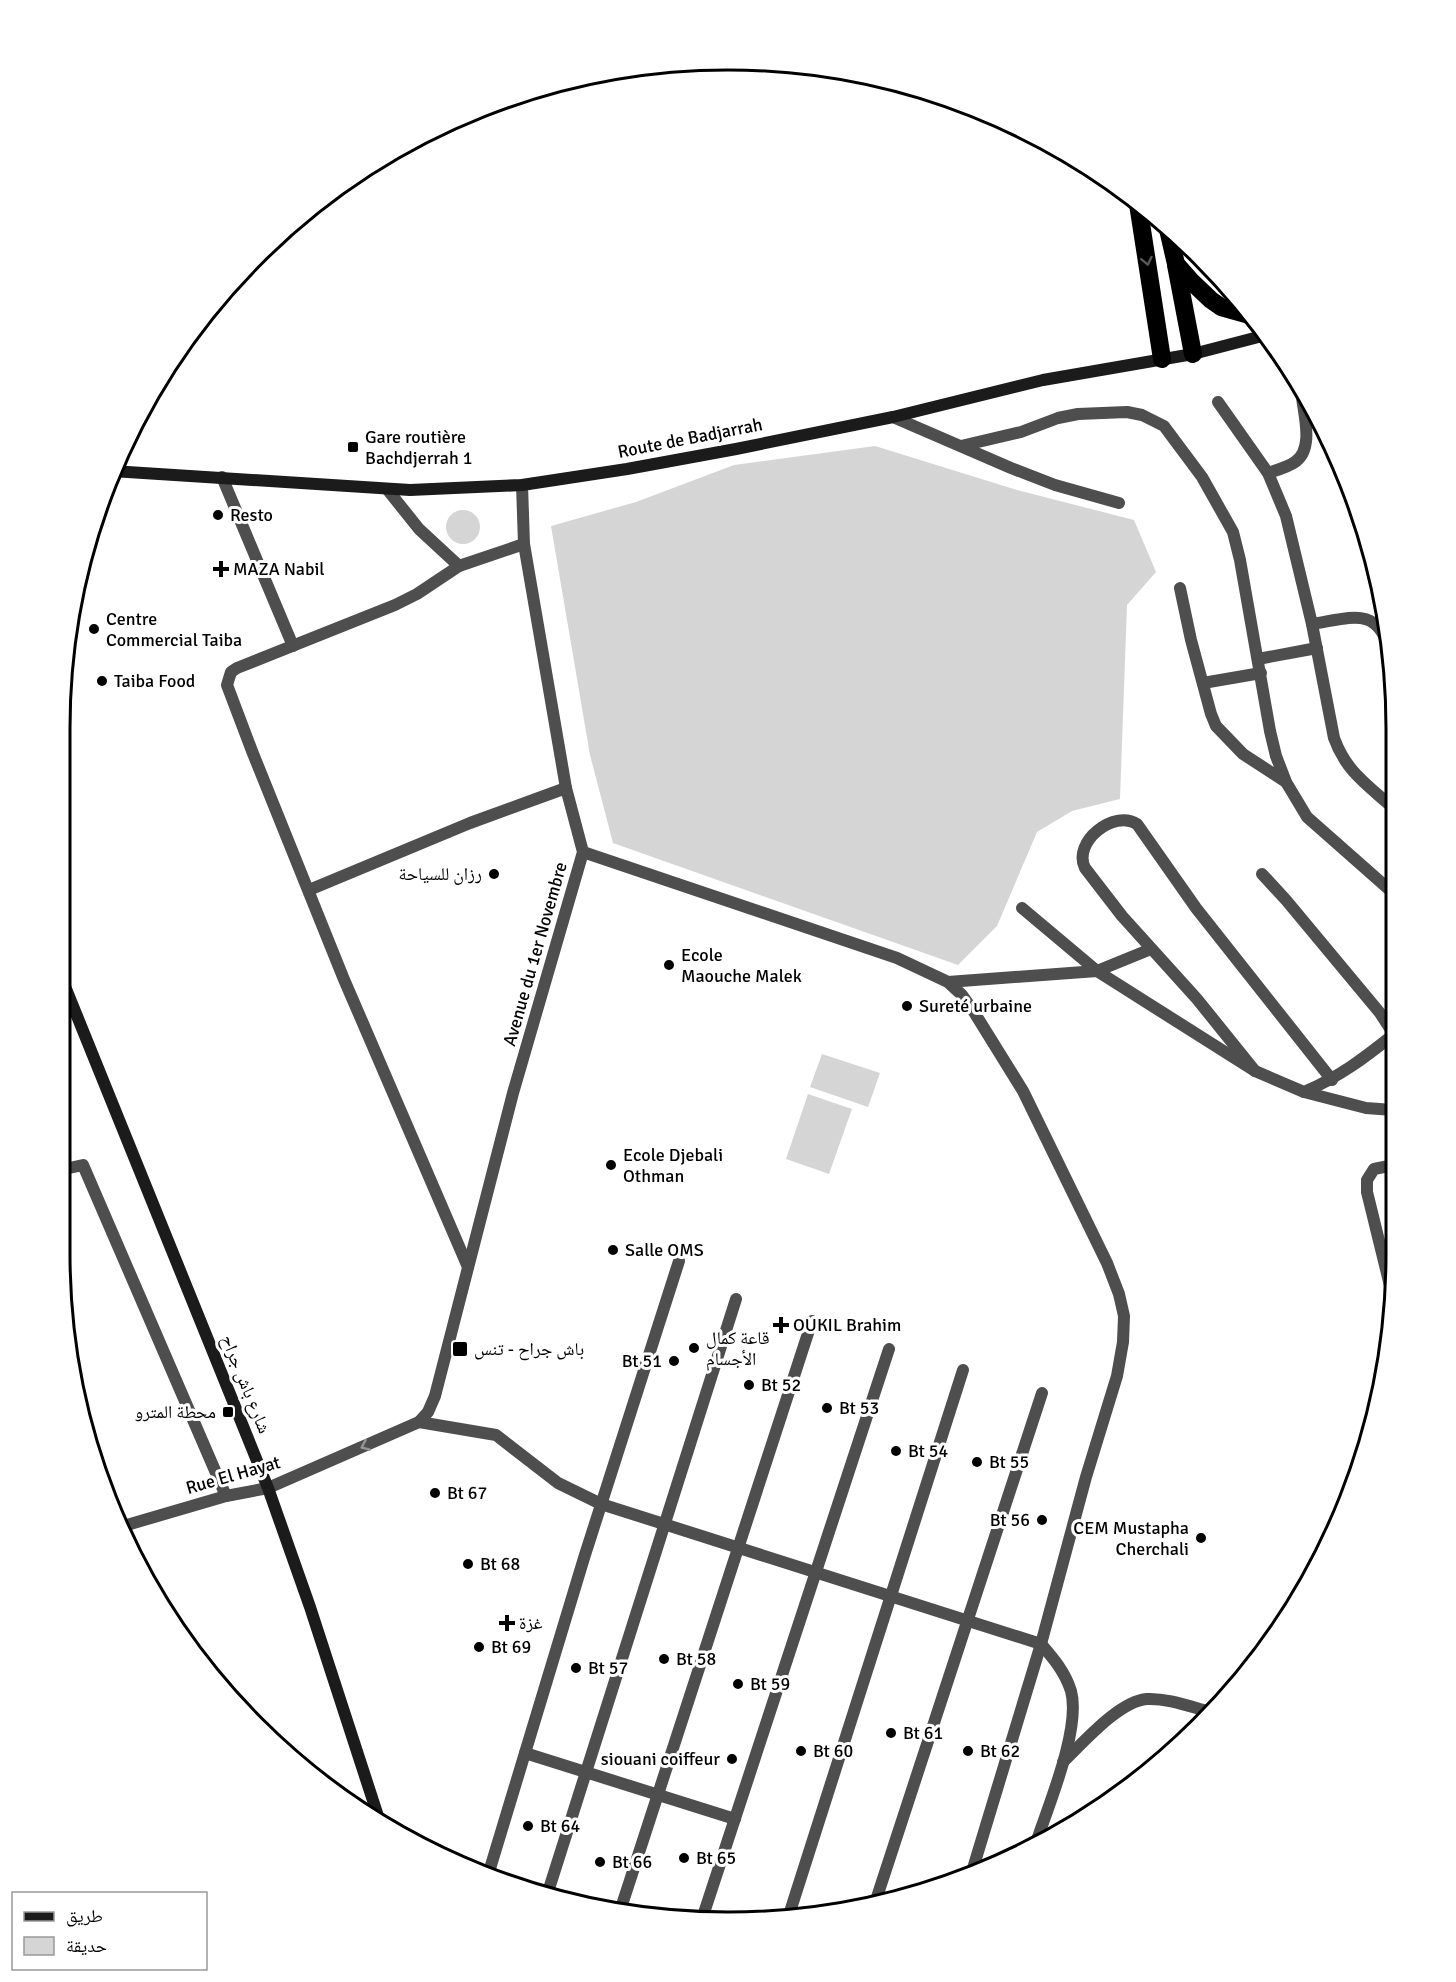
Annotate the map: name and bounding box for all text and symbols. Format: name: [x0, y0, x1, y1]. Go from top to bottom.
one-way arrow: [1140, 256, 1153, 266]
street label: Route de Badjarrah: [616, 413, 764, 463]
place label: Gare routière Bachdjerrah 1: [365, 426, 472, 469]
marker: Gare routière Bachdjerrah 1: [346, 440, 360, 454]
place label: Resto: [230, 504, 273, 526]
marker: Resto: [211, 508, 225, 522]
place label: MAZA Nabil: [233, 558, 325, 580]
marker: MAZA Nabil: [214, 562, 228, 576]
place label: Centre Commercial Taiba: [106, 608, 242, 651]
marker: Centre Commercial Taiba: [87, 622, 101, 636]
place label: Taiba Food: [114, 670, 195, 692]
marker: Taiba Food: [95, 674, 109, 688]
street label: Avenue du 1er Novembre: [498, 859, 572, 1049]
place label: رزان للسياحة: [399, 863, 482, 885]
marker: رزان للسياحة: [487, 867, 501, 881]
place label: Ecole Maouche Malek: [681, 944, 802, 987]
marker: Ecole Maouche Malek: [662, 958, 676, 972]
place label: Sureté urbaine: [919, 995, 1032, 1017]
marker: Sureté urbaine: [900, 999, 914, 1013]
place label: Ecole Djebali Othman: [623, 1144, 723, 1187]
marker: Ecole Djebali Othman: [604, 1158, 618, 1172]
place label: Salle OMS: [625, 1239, 704, 1261]
marker: Salle OMS: [606, 1243, 620, 1257]
place label: OUKIL Brahim: [793, 1314, 901, 1336]
marker: OUKIL Brahim: [774, 1318, 788, 1332]
place label: قاعة كمال الأجسام: [706, 1327, 769, 1371]
street label: شارع باش جراح: [215, 1332, 276, 1437]
place label: باش جراح - تنس: [474, 1338, 584, 1361]
marker: باش جراح - تنس: [451, 1340, 469, 1358]
marker: قاعة كمال الأجسام: [687, 1341, 701, 1355]
place label: Bt 51: [622, 1350, 662, 1372]
marker: Bt 51: [667, 1354, 681, 1368]
place label: Bt 52: [761, 1374, 801, 1396]
marker: Bt 52: [742, 1378, 756, 1392]
place label: Bt 53: [839, 1397, 879, 1419]
place label: محطة المترو: [135, 1401, 216, 1423]
marker: Bt 53: [820, 1401, 834, 1415]
marker: محطة المترو: [221, 1405, 235, 1419]
one-way arrow: [361, 1439, 372, 1451]
place label: Bt 54: [908, 1440, 948, 1462]
marker: Bt 54: [889, 1444, 903, 1458]
street label: Rue El Hayat: [183, 1451, 283, 1499]
place label: Bt 55: [989, 1451, 1029, 1473]
marker: Bt 55: [970, 1455, 984, 1469]
place label: Bt 67: [447, 1482, 487, 1504]
marker: Bt 67: [428, 1486, 442, 1500]
place label: Bt 56: [990, 1509, 1030, 1531]
marker: Bt 56: [1035, 1513, 1049, 1527]
place label: CEM Mustapha Cherchali: [1073, 1517, 1189, 1560]
marker: CEM Mustapha Cherchali: [1194, 1531, 1208, 1545]
place label: Bt 68: [480, 1553, 520, 1575]
marker: Bt 68: [461, 1557, 475, 1571]
place label: غزة: [519, 1612, 543, 1634]
marker: غزة: [500, 1616, 514, 1630]
place label: Bt 69: [491, 1636, 531, 1658]
marker: Bt 69: [472, 1640, 486, 1654]
place label: Bt 58: [676, 1648, 716, 1670]
marker: Bt 58: [657, 1652, 671, 1666]
place label: Bt 57: [588, 1657, 628, 1679]
marker: Bt 57: [569, 1661, 583, 1675]
place label: Bt 59: [750, 1673, 790, 1695]
marker: Bt 59: [731, 1677, 745, 1691]
place label: Bt 61: [903, 1722, 943, 1744]
marker: Bt 61: [884, 1726, 898, 1740]
place label: Bt 60: [813, 1740, 853, 1762]
place label: Bt 62: [980, 1740, 1020, 1762]
marker: Bt 60: [794, 1744, 808, 1758]
marker: Bt 62: [961, 1744, 975, 1758]
place label: siouani coiffeur: [601, 1748, 720, 1770]
marker: siouani coiffeur: [725, 1752, 739, 1766]
place label: Bt 64: [540, 1815, 580, 1837]
marker: Bt 64: [521, 1819, 535, 1833]
place label: Bt 65: [696, 1847, 736, 1869]
place label: Bt 66: [612, 1851, 652, 1873]
marker: Bt 65: [677, 1851, 691, 1865]
marker: Bt 66: [593, 1855, 607, 1869]
legend: [12, 1892, 207, 1970]
text: طريق: [66, 1905, 103, 1927]
text: حديقة: [66, 1935, 107, 1957]

